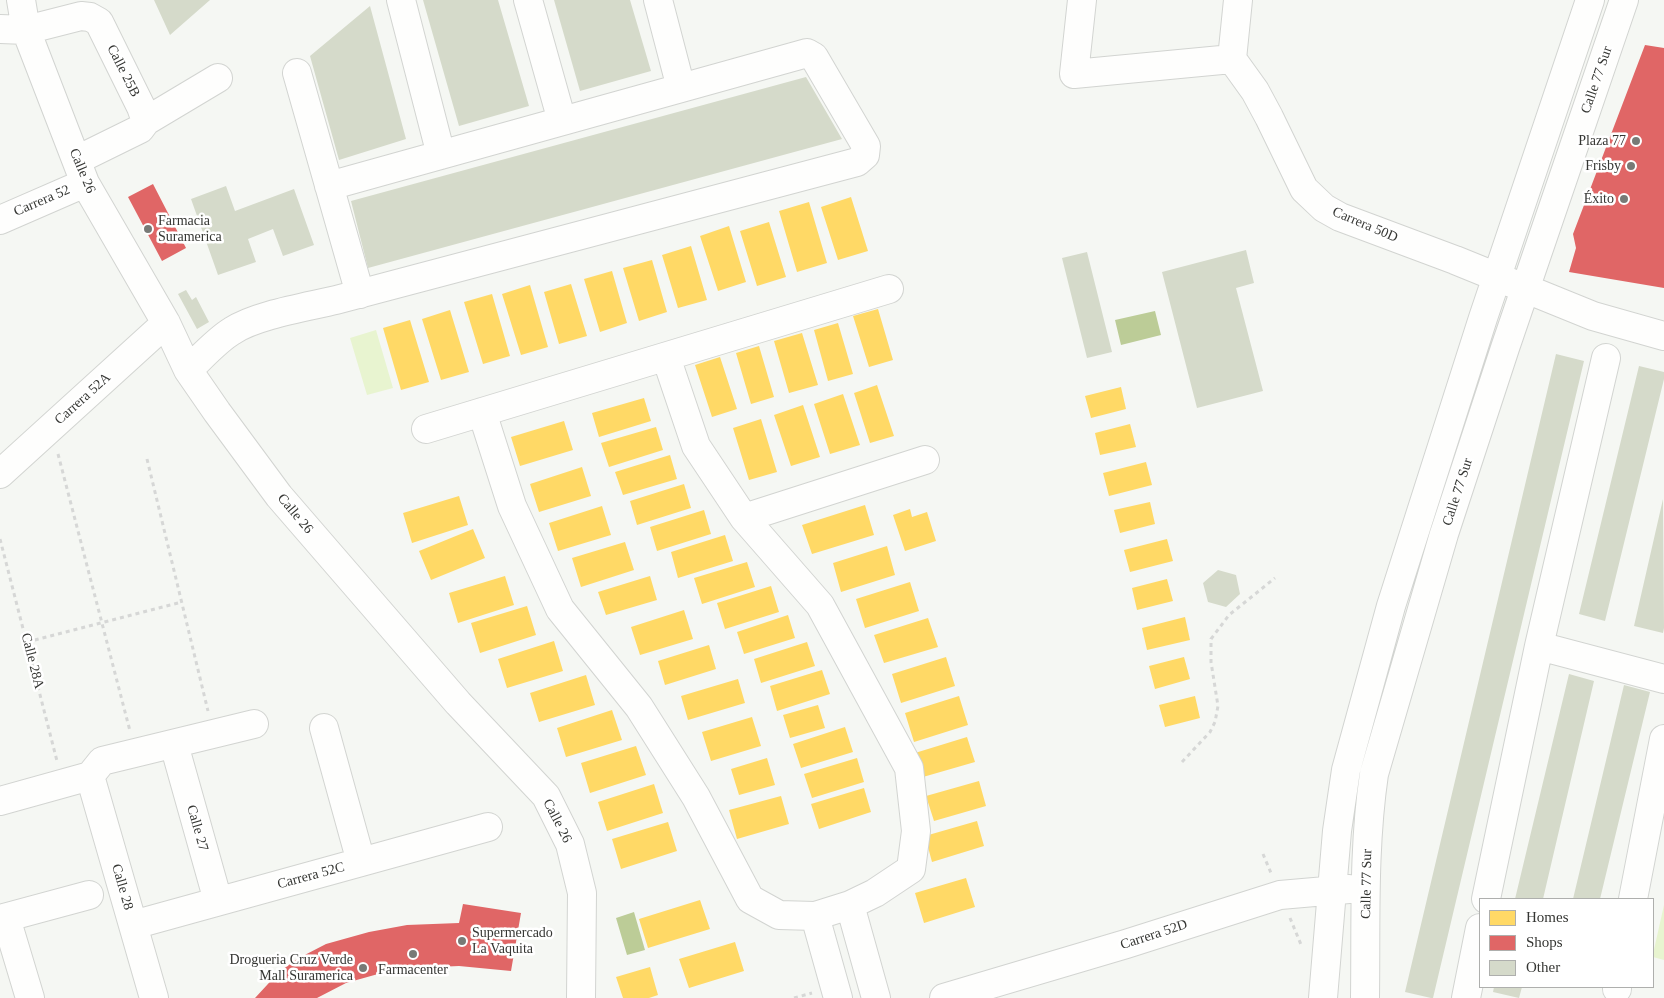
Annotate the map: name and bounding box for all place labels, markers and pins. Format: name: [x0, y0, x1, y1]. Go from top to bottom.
place label: Plaza 77: [1578, 133, 1626, 149]
marker: Plaza 77: [1630, 135, 1642, 147]
place label: Frisby: [1585, 158, 1621, 174]
marker: Frisby: [1625, 160, 1637, 172]
place label: Éxito: [1584, 191, 1614, 207]
marker: Éxito: [1618, 193, 1630, 205]
place label: Farmacia Suramerica: [158, 213, 222, 246]
marker: Farmacia Suramerica: [142, 223, 154, 235]
place label: Supermercado La Vaquita: [472, 925, 553, 958]
marker: Supermercado La Vaquita: [456, 935, 468, 947]
marker: Farmacenter: [407, 948, 419, 960]
place label: Drogueria Cruz Verde Mall Suramerica: [229, 952, 353, 984]
marker: Drogueria Cruz Verde Mall Suramerica: [357, 962, 369, 974]
place label: Farmacenter: [378, 962, 448, 978]

